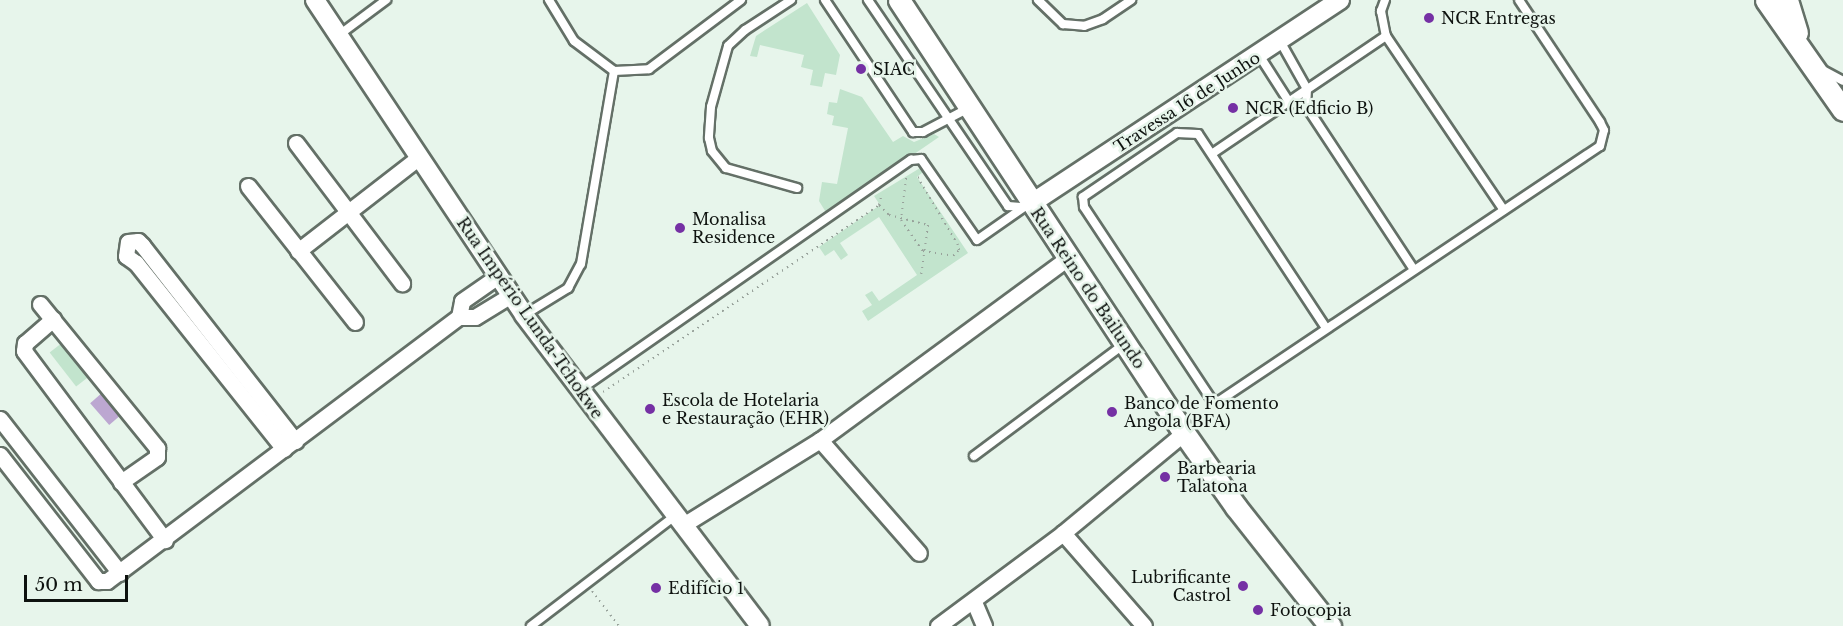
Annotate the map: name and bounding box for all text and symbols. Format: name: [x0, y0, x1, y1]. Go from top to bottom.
place label: NCR Entregas: [1441, 8, 1556, 28]
marker: NCR Entregas: [1422, 11, 1436, 25]
street label: Travessa 16 de Junho: [1110, 48, 1264, 156]
place label: SIAC: [873, 59, 915, 79]
marker: SIAC: [854, 62, 868, 76]
place label: NCR (Edficio B): [1245, 98, 1374, 118]
marker: NCR (Edficio B): [1226, 101, 1240, 115]
street label: Rua Reino do Bailundo: [1027, 204, 1149, 372]
place label: Monalisa Residence: [692, 209, 775, 247]
street label: Rua Império Lunda-Tchokwe: [453, 214, 607, 422]
marker: Monalisa Residence: [673, 221, 687, 235]
place label: Escola de Hotelaria e Restauração (EHR): [662, 390, 829, 428]
place label: Banco de Fomento Angola (BFA): [1124, 393, 1279, 431]
marker: Escola de Hotelaria e Restauração (EHR): [643, 402, 657, 416]
marker: Banco de Fomento Angola (BFA): [1105, 405, 1119, 419]
place label: Barbearia Talatona: [1177, 458, 1256, 496]
marker: Barbearia Talatona: [1158, 470, 1172, 484]
scale bar: [27, 563, 130, 601]
place label: Lubrificante Castrol: [1131, 567, 1231, 605]
text: 50 m: [35, 574, 83, 596]
place label: Edifício 1: [668, 578, 744, 598]
marker: Lubrificante Castrol: [1236, 579, 1250, 593]
marker: Edifício 1: [649, 581, 663, 595]
place label: Fotocopia: [1270, 600, 1351, 620]
marker: Fotocopia: [1251, 603, 1265, 617]

